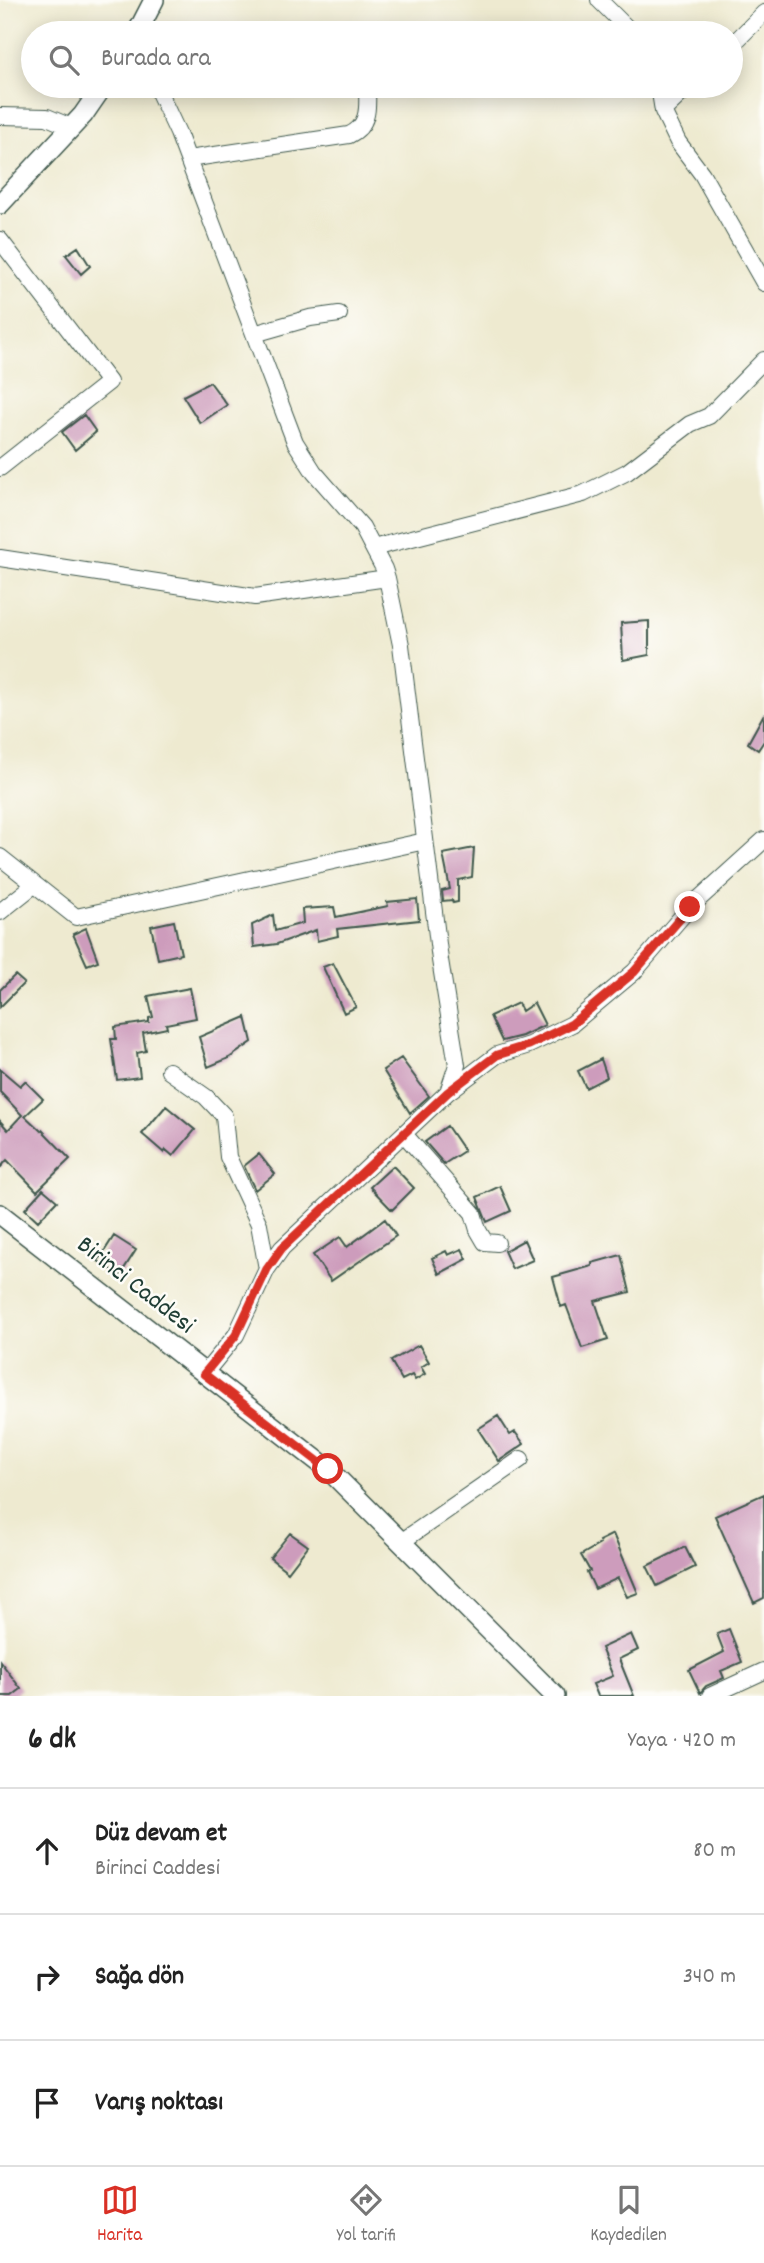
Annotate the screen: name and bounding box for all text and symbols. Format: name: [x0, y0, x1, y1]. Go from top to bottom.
search box: [21, 21, 743, 98]
icon: search: [45, 41, 83, 79]
text: Burada ara: [101, 41, 211, 78]
route end: [674, 891, 705, 922]
street label: Birinci Caddesi: [68, 1228, 202, 1344]
route start: [312, 1453, 343, 1484]
text: 6 dk: [28, 1720, 76, 1763]
text: Yaya · 420 m: [628, 1725, 736, 1758]
text: Düz devam et: [95, 1816, 227, 1853]
icon: ahead: [28, 1832, 66, 1870]
text: 80 m: [693, 1835, 736, 1868]
text: Birinci Caddesi: [95, 1853, 220, 1886]
icon: right: [28, 1958, 66, 1996]
text: Sağa dön: [95, 1959, 184, 1996]
text: 340 m: [683, 1961, 736, 1994]
icon: arrive: [28, 2084, 66, 2122]
text: Varış noktası: [95, 2085, 223, 2122]
tab: Harita: [97, 2181, 142, 2250]
tab: Yol tarifi: [336, 2181, 396, 2250]
tab: Kaydedilen: [590, 2181, 667, 2250]

